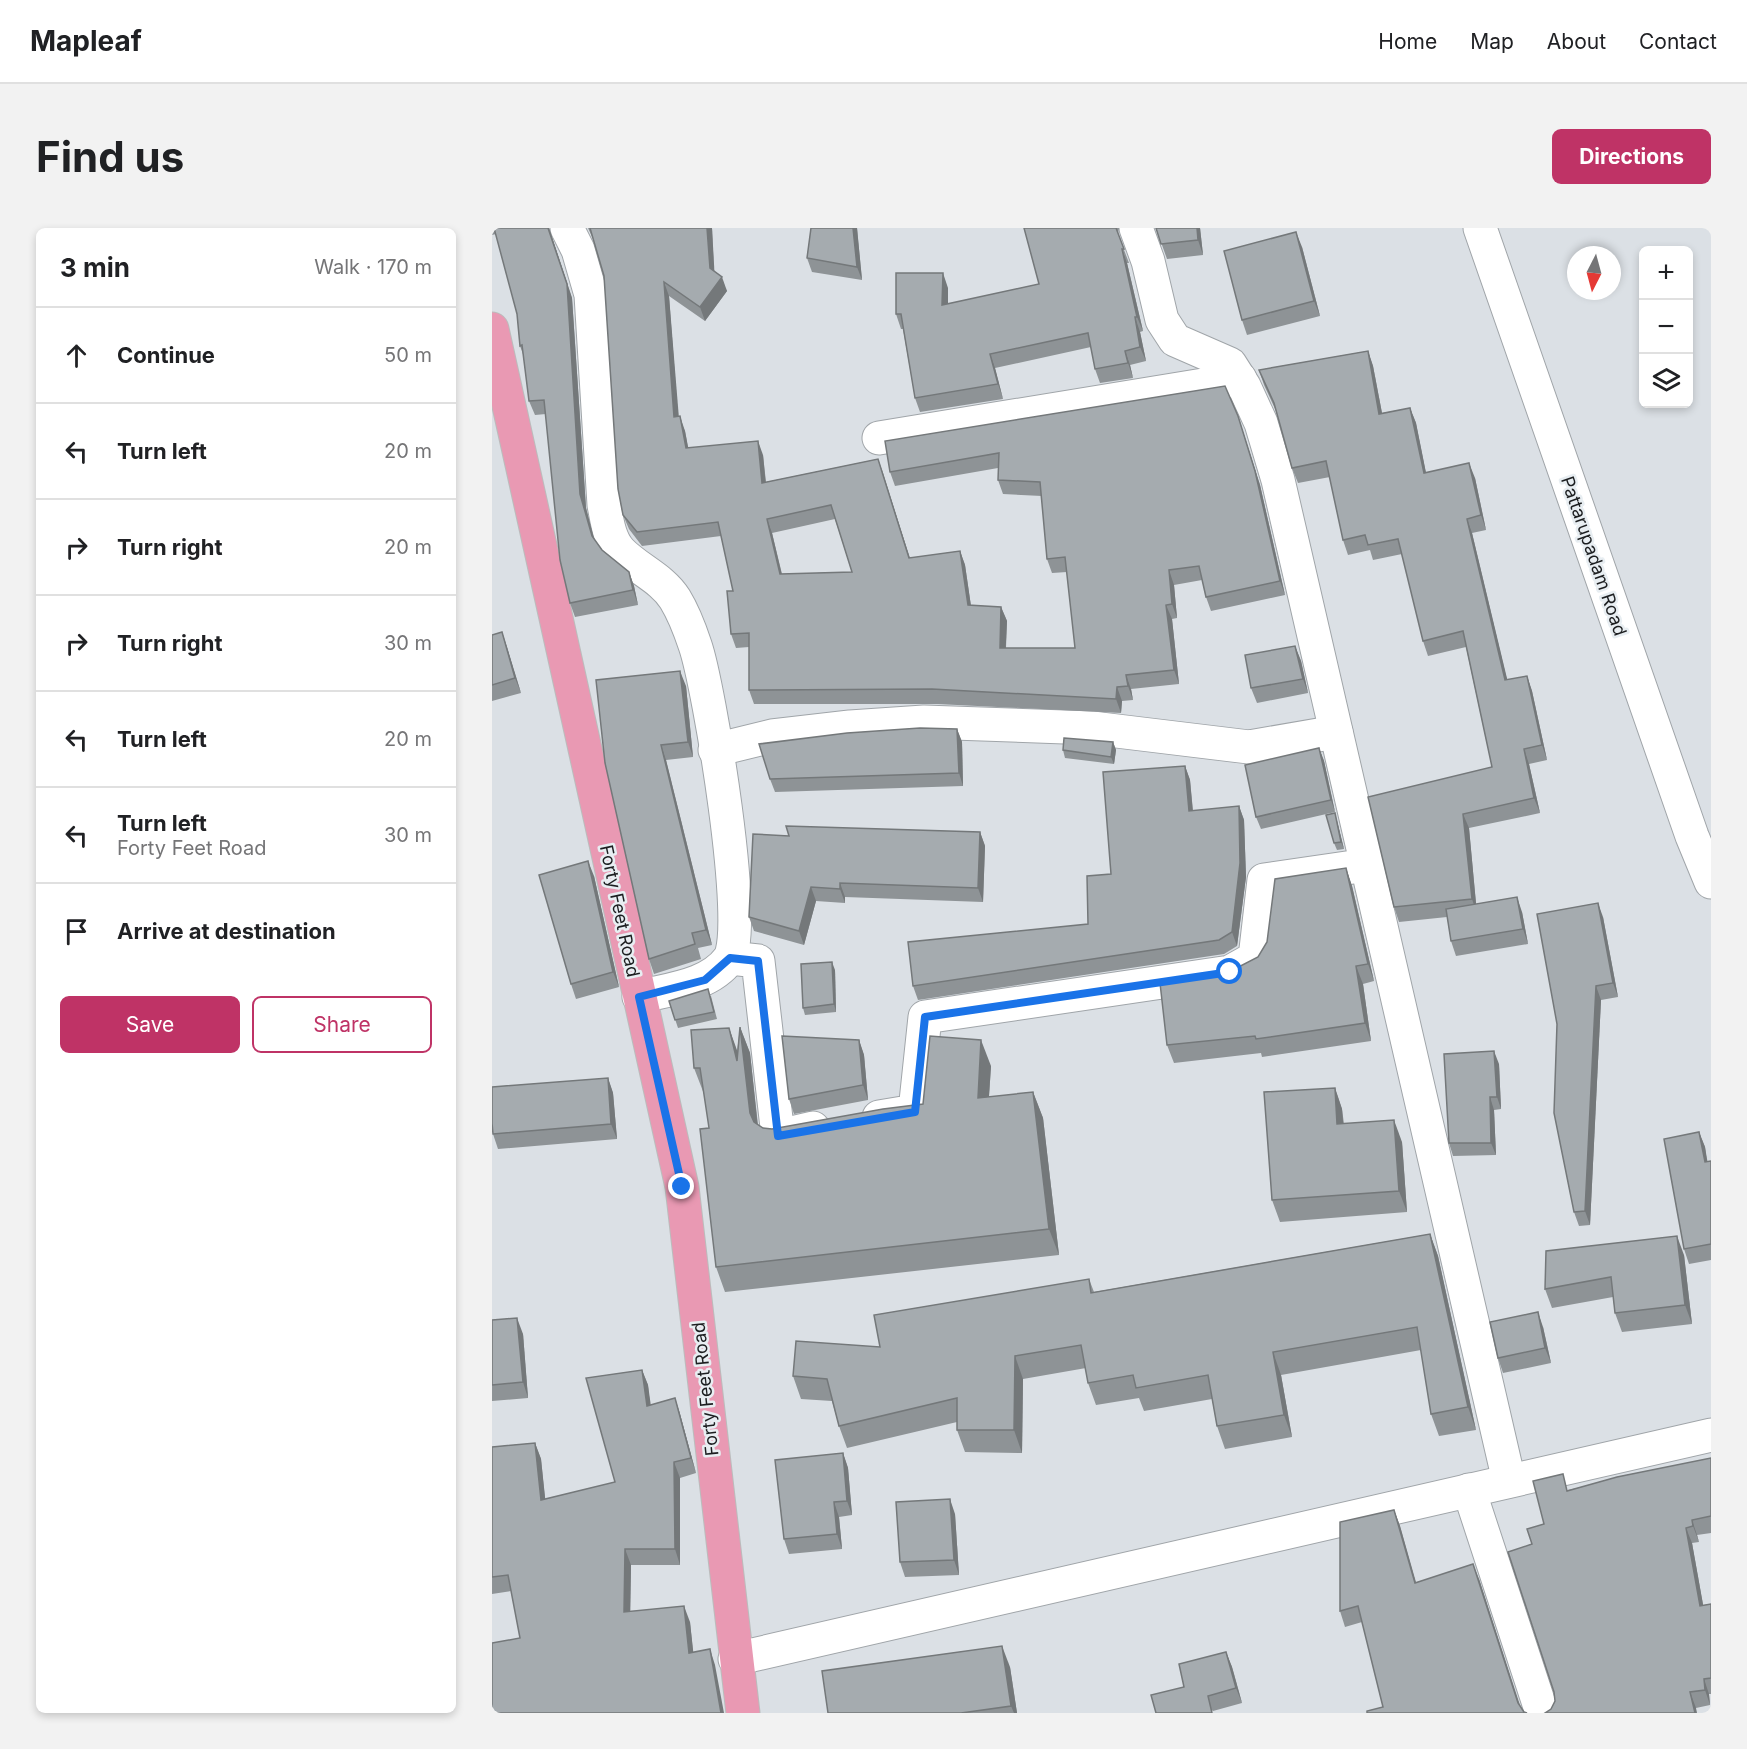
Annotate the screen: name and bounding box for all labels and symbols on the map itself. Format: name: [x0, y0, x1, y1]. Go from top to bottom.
north arrow: [1567, 246, 1621, 300]
street label: Pattarupadam Road: [1557, 474, 1631, 638]
street label: Forty Feet Road: [596, 843, 644, 979]
route start: [1216, 958, 1242, 984]
route end: [668, 1173, 694, 1199]
street label: Forty Feet Road: [688, 1321, 722, 1457]

